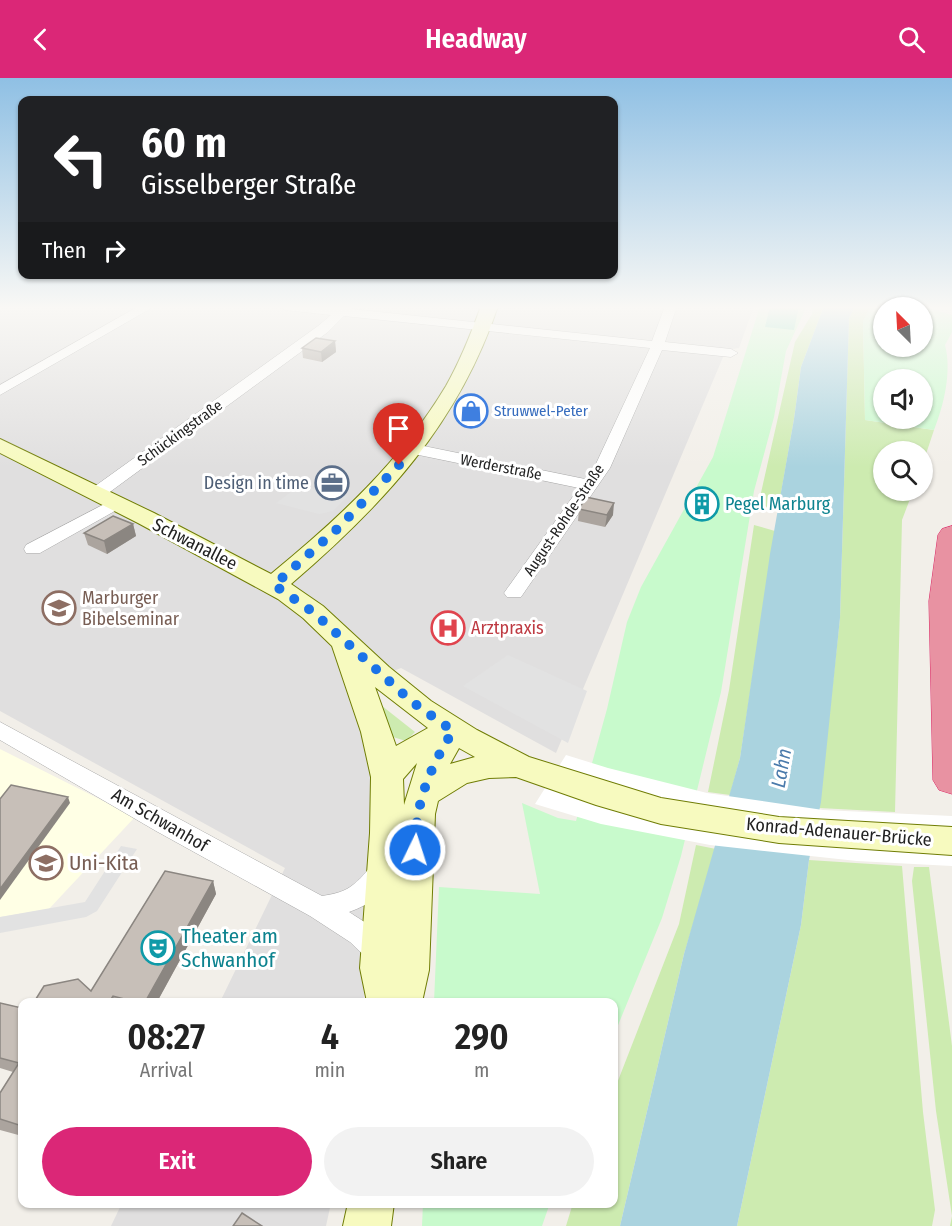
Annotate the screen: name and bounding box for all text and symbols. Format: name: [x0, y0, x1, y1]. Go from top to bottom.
icon: back: [24, 23, 57, 56]
text: Headway: [425, 23, 527, 55]
icon: search: [895, 23, 928, 56]
text: 60 m: [141, 118, 227, 168]
icon: left: [42, 120, 120, 198]
text: Gisselberger Straße: [141, 169, 356, 201]
icon: right: [98, 234, 131, 267]
text: Then: [42, 237, 86, 264]
north arrow: [873, 297, 933, 357]
map controls: [873, 297, 933, 501]
button: sound: [873, 369, 933, 429]
shop icon: Struwwel-Peter: [453, 393, 489, 429]
street label: Schückingstraße: [134, 396, 226, 470]
place label: Struwwel-Peter: [494, 402, 589, 420]
pin: [373, 403, 424, 465]
icon: arrive: [382, 412, 415, 445]
button: search: [873, 441, 933, 501]
street label: Werderstraße: [459, 450, 543, 484]
street label: August-Rohde-Straße: [520, 461, 608, 579]
office icon: Design in time: [314, 465, 350, 501]
place label: Design in time: [204, 472, 309, 494]
building icon: Pegel Marburg: [684, 486, 720, 522]
place label: Pegel Marburg: [725, 493, 831, 515]
street label: Schwanallee: [149, 513, 241, 575]
place label: Marburger Bibelseminar: [82, 587, 180, 630]
school or university icon: Marburger Bibelseminar: [41, 590, 77, 626]
hospital icon: Arztpraxis: [430, 610, 466, 646]
place label: Arztpraxis: [471, 617, 544, 639]
water label: Lahn: [766, 746, 796, 790]
street label: Am Schwanhof: [108, 783, 214, 857]
street label: Konrad-Adenauer-Brücke: [745, 813, 933, 851]
position arrow: [383, 818, 447, 882]
school or university icon: Uni-Kita: [28, 845, 64, 881]
place label: Uni-Kita: [69, 850, 139, 876]
place label: Theater am Schwanhof: [181, 923, 278, 973]
theatre icon: Theater am Schwanhof: [140, 930, 176, 966]
text: 08:27: [127, 1015, 205, 1059]
text: 4: [321, 1015, 339, 1059]
text: 290: [455, 1015, 509, 1059]
text: Arrival: [140, 1058, 193, 1082]
text: min: [314, 1058, 345, 1082]
text: m: [474, 1058, 489, 1082]
button: Exit: [42, 1127, 312, 1196]
button: Share: [324, 1127, 594, 1196]

